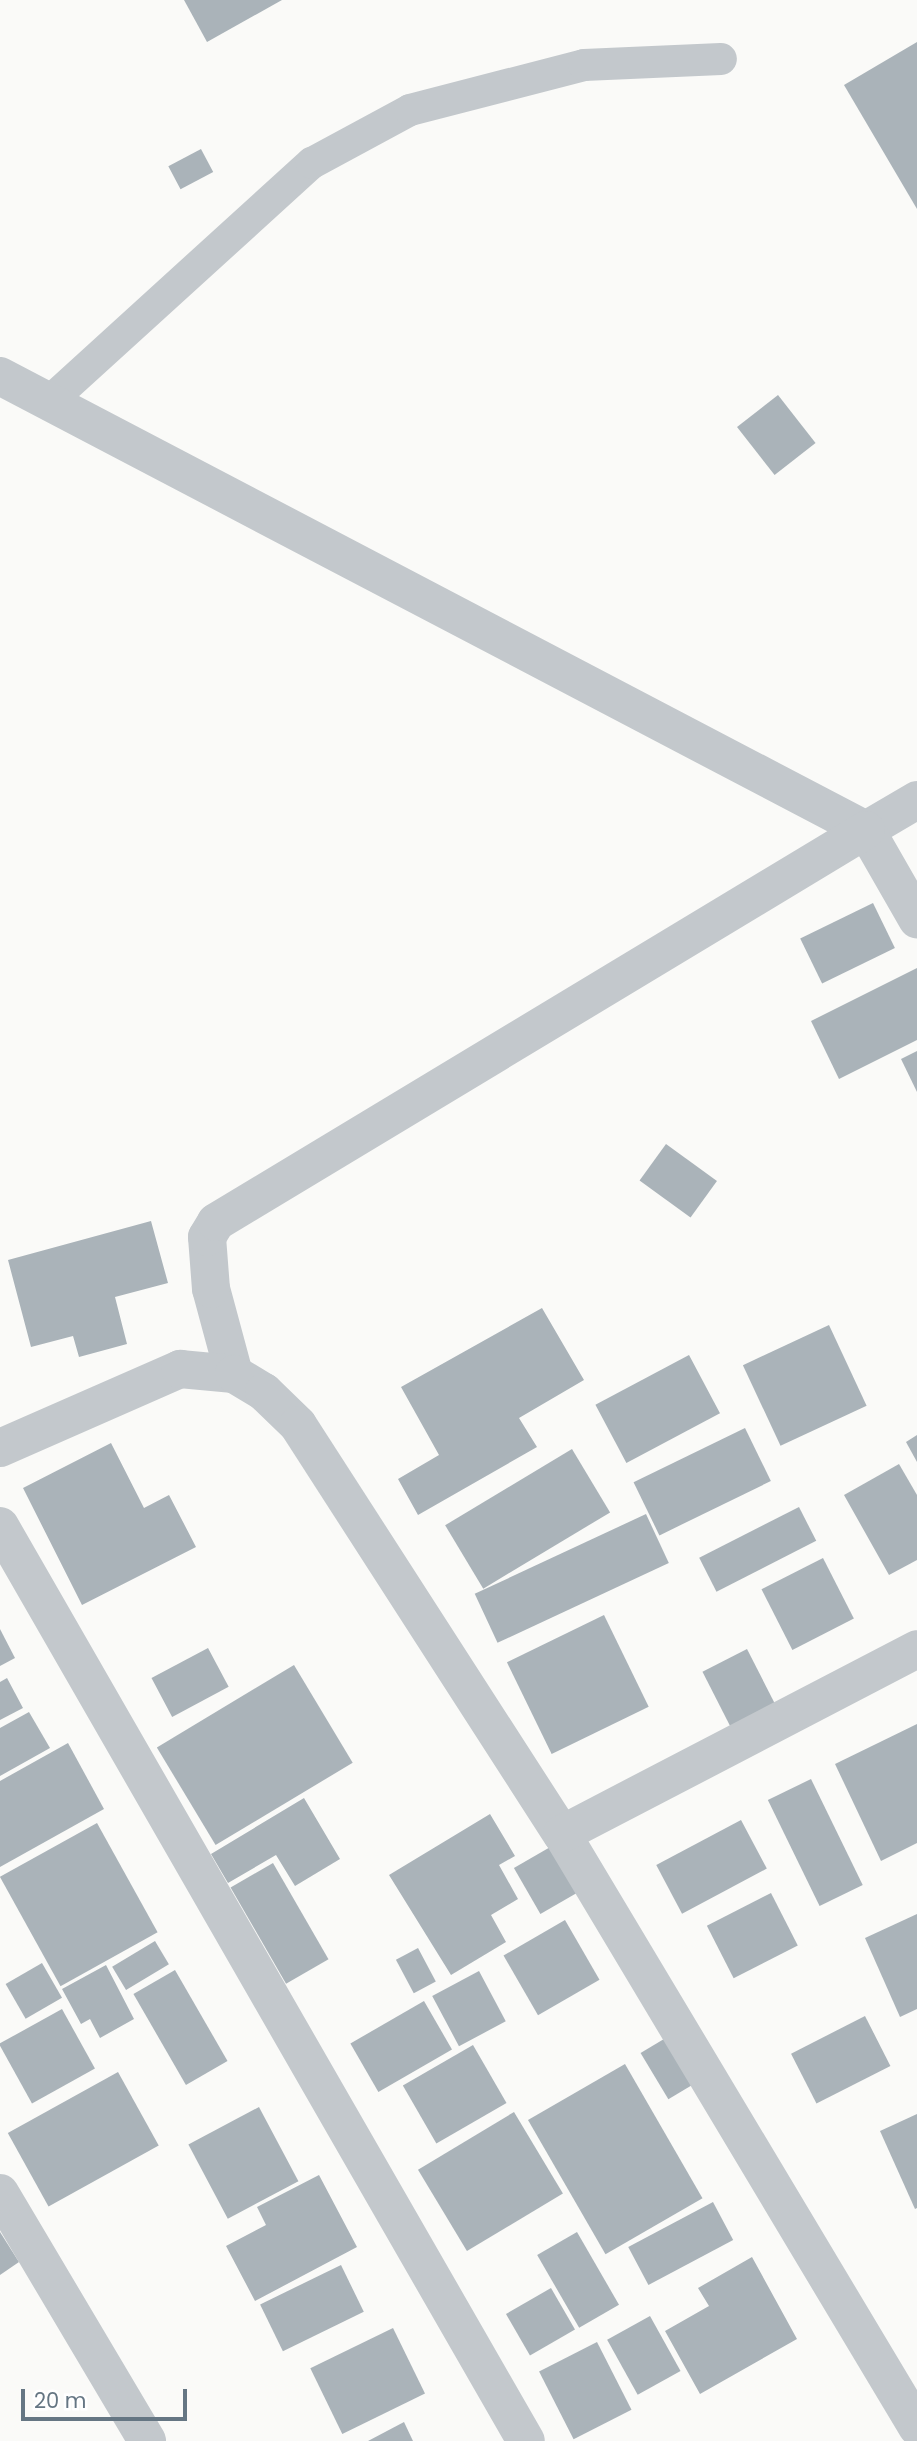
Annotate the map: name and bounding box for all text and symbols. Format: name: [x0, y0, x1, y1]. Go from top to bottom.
scale bar: [24, 2374, 191, 2418]
text: 20 m: [34, 2386, 87, 2415]

